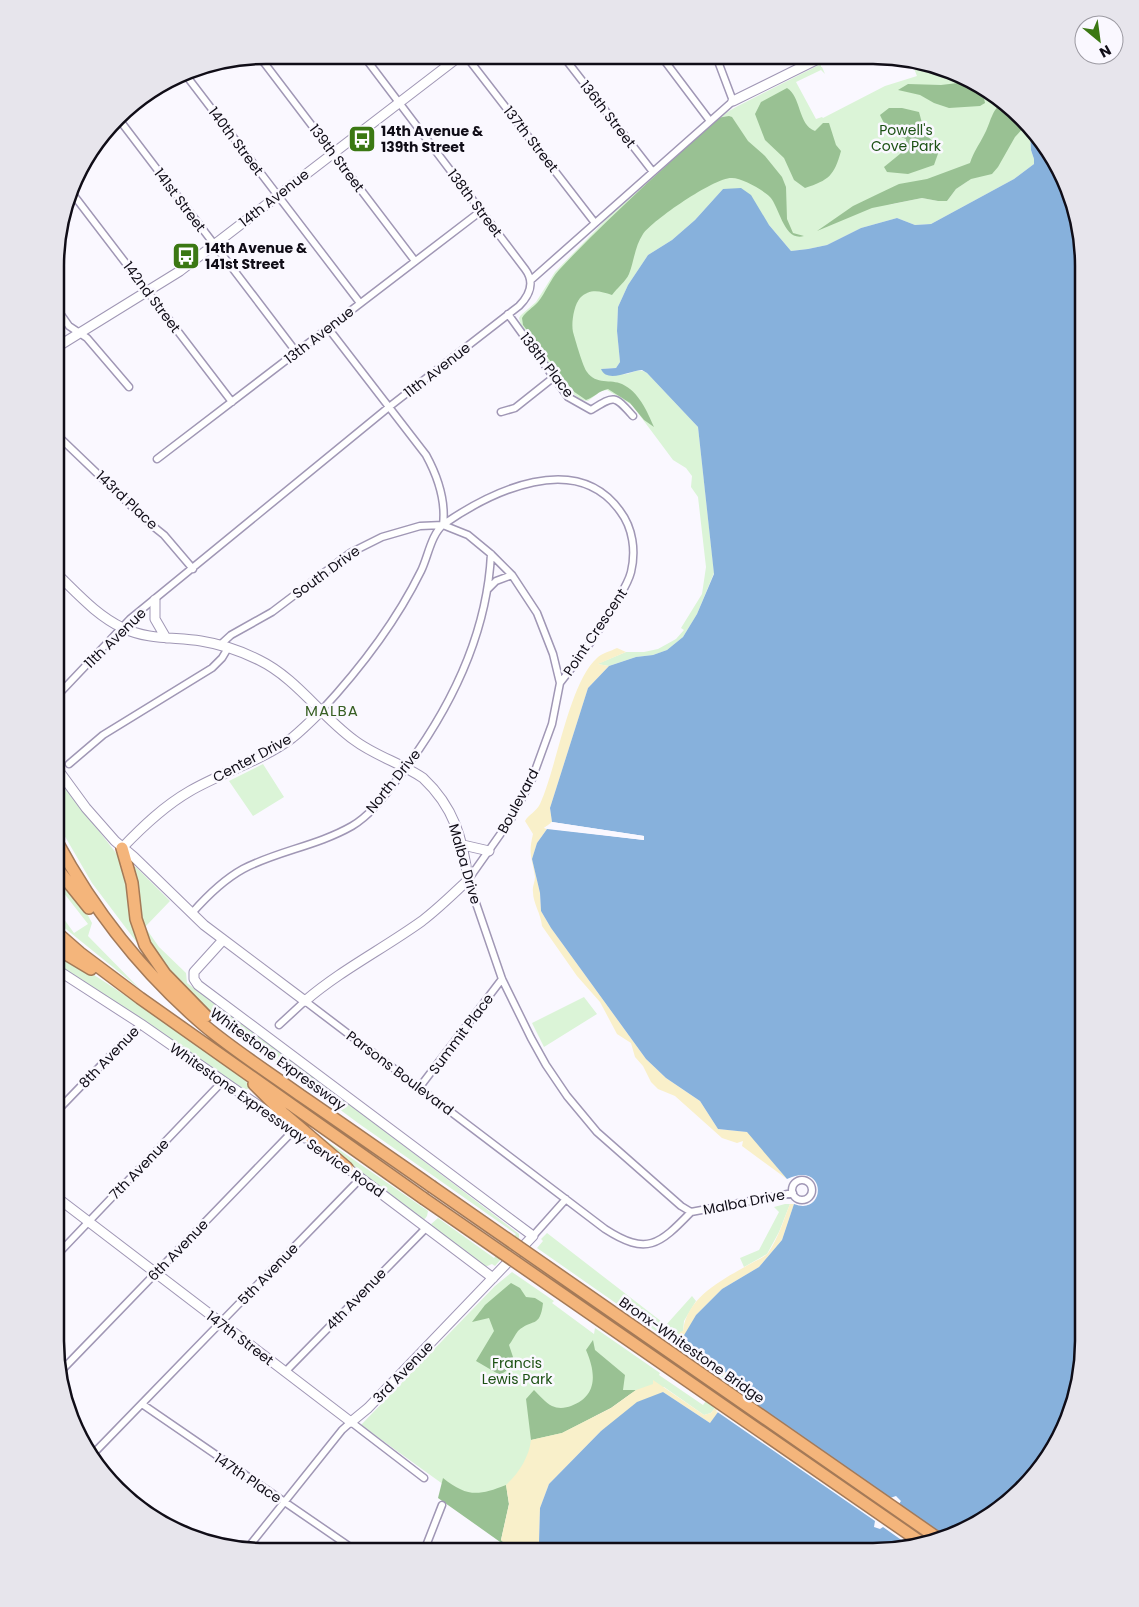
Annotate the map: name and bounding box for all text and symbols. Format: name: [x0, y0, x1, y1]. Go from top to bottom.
north arrow: [1074, 15, 1124, 65]
text: N: [1096, 40, 1115, 63]
street label: 136th Street: [575, 76, 641, 152]
street label: 137th Street: [499, 102, 563, 176]
street label: 140th Street: [204, 103, 268, 179]
street label: 139th Street: [305, 120, 369, 196]
park label: Powell's Cove Park: [871, 120, 942, 156]
place label: 14th Avenue & 139th Street: [381, 121, 484, 157]
bus stop icon: 14th Avenue & 139th Street: [347, 124, 377, 154]
street label: 141st Street: [149, 164, 211, 236]
street label: 14th Avenue: [235, 164, 313, 232]
street label: 138th Street: [443, 165, 507, 241]
place label: 14th Avenue & 141st Street: [205, 238, 308, 274]
bus stop icon: 14th Avenue & 141st Street: [171, 241, 201, 271]
street label: 142nd Street: [119, 257, 185, 337]
street label: 13th Avenue: [280, 301, 358, 368]
street label: 138th Place: [515, 328, 579, 402]
street label: 11th Avenue: [400, 338, 475, 402]
street label: 143rd Place: [92, 466, 163, 534]
street label: South Drive: [288, 540, 364, 603]
street label: Point Crescent: [558, 584, 632, 680]
street label: 11th Avenue: [80, 603, 151, 673]
district label: MALBA: [305, 700, 359, 721]
street label: Center Drive: [209, 729, 295, 787]
street label: North Drive: [361, 745, 425, 817]
street label: Boulevard: [493, 765, 543, 837]
street label: Malba Drive: [444, 821, 486, 907]
street label: Summit Place: [424, 989, 498, 1079]
street label: Whitestone Expressway: [206, 1003, 350, 1115]
street label: 8th Avenue: [74, 1021, 144, 1092]
street label: Parsons Boulevard: [342, 1026, 458, 1120]
street label: Whitestone Expressway Service Road: [166, 1038, 388, 1202]
street label: 7th Avenue: [105, 1134, 174, 1204]
street label: Malba Drive: [701, 1184, 787, 1220]
street label: 6th Avenue: [143, 1214, 213, 1285]
street label: 5th Avenue: [233, 1238, 303, 1309]
street label: 4th Avenue: [321, 1263, 391, 1334]
street label: Bronx-Whitestone Bridge: [615, 1292, 769, 1408]
street label: 147th Street: [202, 1306, 278, 1370]
street label: 3rd Avenue: [368, 1336, 438, 1407]
park label: Francis Lewis Park: [482, 1353, 553, 1389]
street label: 147th Place: [211, 1448, 286, 1508]

